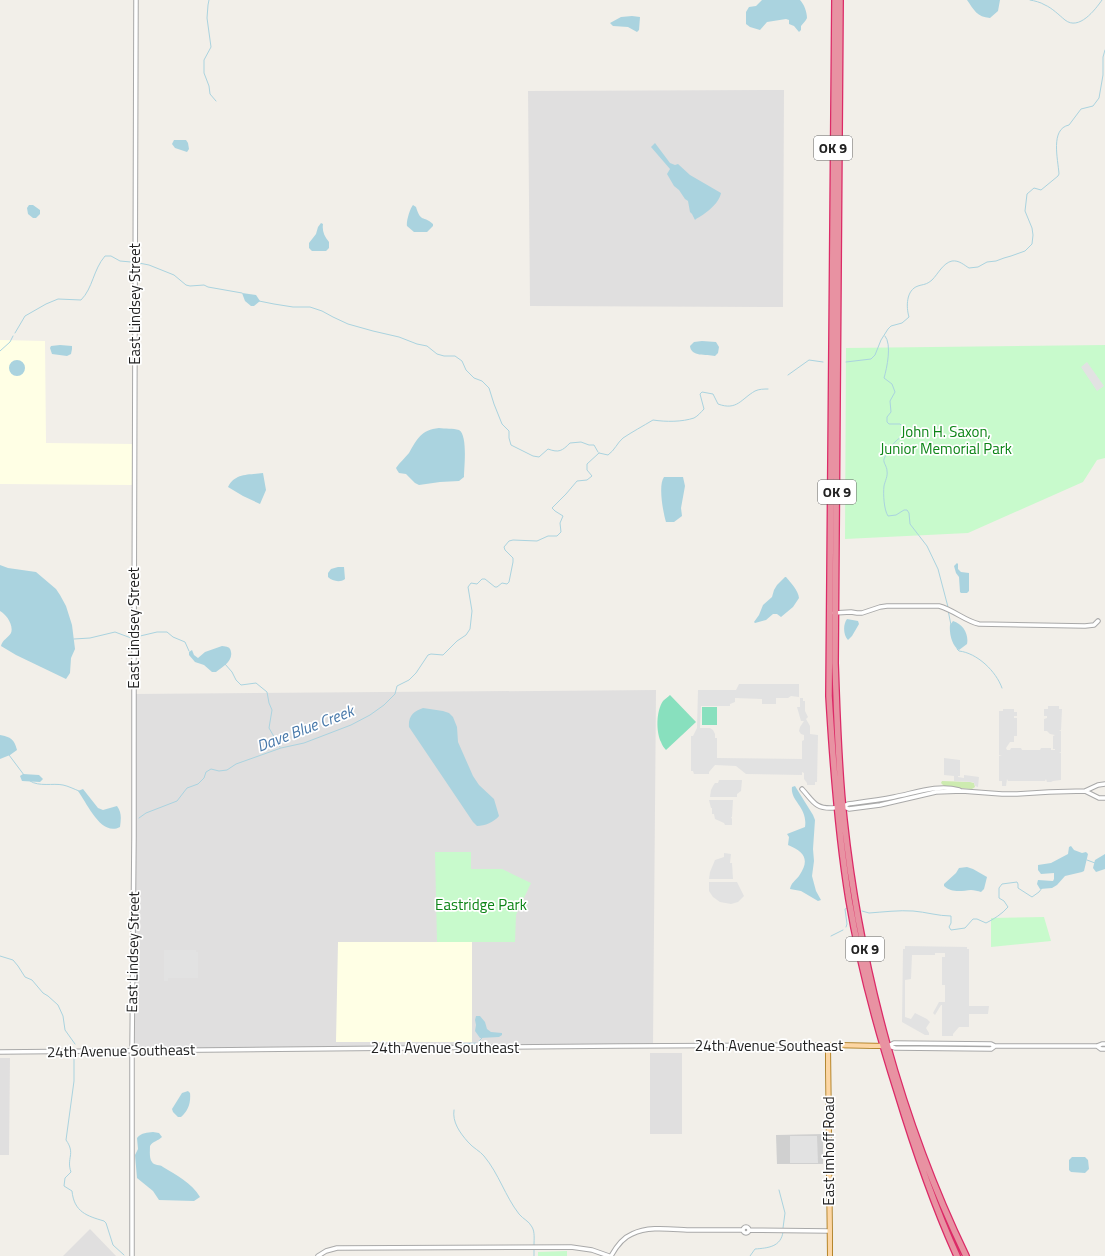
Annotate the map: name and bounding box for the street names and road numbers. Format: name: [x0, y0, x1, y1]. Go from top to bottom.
road number: OK 9: [814, 136, 852, 160]
street label: East Lindsey Street: [123, 243, 146, 365]
road number: OK 9: [818, 480, 856, 504]
street label: East Lindsey Street: [122, 567, 145, 689]
street label: East Lindsey Street: [120, 890, 145, 1013]
road number: OK 9: [846, 937, 884, 961]
street label: 24th Avenue Southeast: [695, 1034, 844, 1057]
street label: 24th Avenue Southeast: [371, 1036, 520, 1059]
street label: 24th Avenue Southeast: [47, 1038, 196, 1063]
street label: East Imhoff Road: [817, 1096, 840, 1206]

